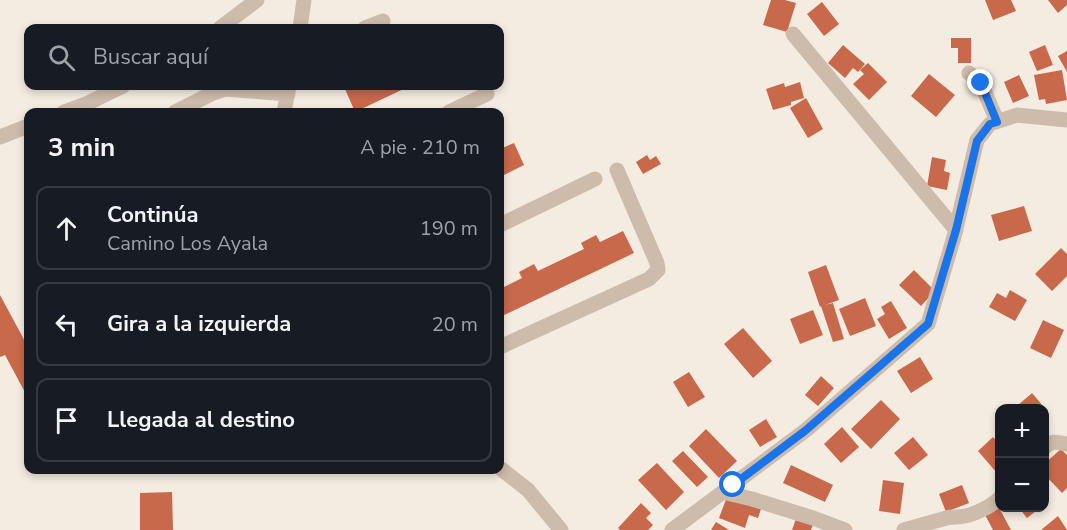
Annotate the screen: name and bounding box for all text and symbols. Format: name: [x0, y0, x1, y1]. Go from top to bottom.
search box: [24, 24, 504, 90]
icon: search: [45, 41, 78, 74]
text: Buscar aquí: [93, 42, 208, 72]
route end: [967, 69, 993, 95]
text: 3 min: [48, 130, 115, 165]
text: A pie · 210 m: [360, 134, 480, 161]
text: Continúa: [107, 200, 198, 230]
icon: ahead: [50, 212, 83, 245]
text: 190 m: [420, 215, 478, 242]
text: Camino Los Ayala: [107, 230, 268, 257]
icon: left: [50, 308, 83, 341]
text: Gira a la izquierda: [107, 309, 291, 339]
text: 20 m: [432, 311, 478, 338]
icon: arrive: [50, 404, 83, 437]
map controls: [995, 404, 1049, 512]
button: +: [995, 404, 1049, 458]
text: Llegada al destino: [107, 405, 295, 435]
button: −: [995, 458, 1049, 512]
route start: [719, 471, 745, 497]

